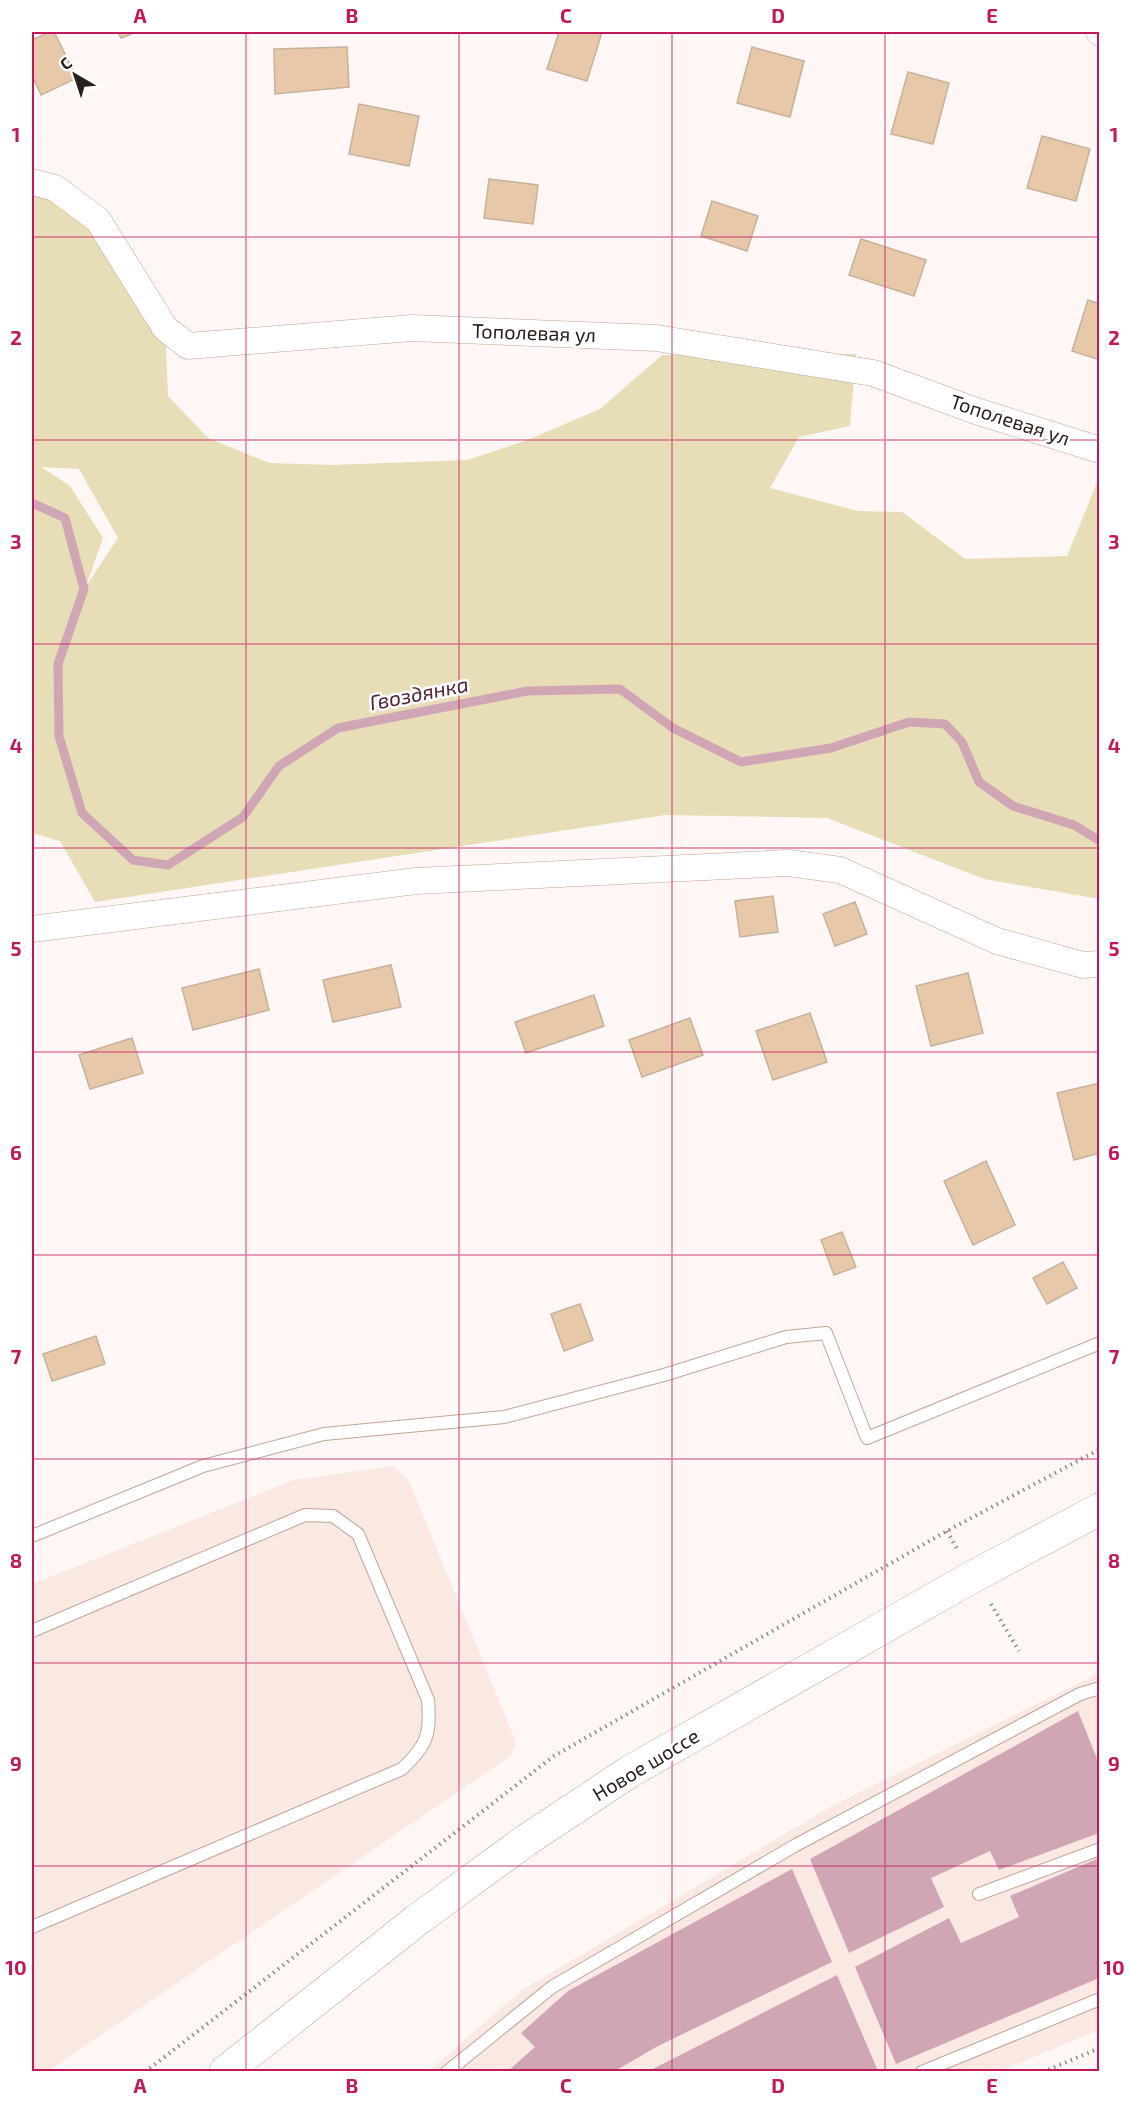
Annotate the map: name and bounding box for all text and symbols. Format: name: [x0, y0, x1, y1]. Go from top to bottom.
text: A: [133, 3, 147, 27]
text: B: [346, 3, 358, 27]
text: C: [560, 3, 572, 27]
text: D: [771, 3, 785, 27]
text: E: [986, 3, 998, 27]
north arrow: [45, 45, 105, 105]
text: С: [56, 53, 75, 73]
text: 1: [12, 122, 20, 146]
text: 1: [1110, 122, 1118, 146]
street label: Тополевая ул: [471, 318, 597, 347]
text: 2: [10, 325, 22, 349]
text: 2: [1108, 325, 1120, 349]
street label: Тополевая ул: [947, 388, 1073, 451]
text: 3: [10, 529, 22, 553]
text: 3: [1108, 529, 1120, 553]
water label: Гвоздянка: [367, 671, 470, 714]
text: 4: [10, 733, 23, 757]
text: 4: [1108, 733, 1121, 757]
text: 5: [10, 936, 22, 960]
text: 5: [1108, 936, 1120, 960]
text: 6: [10, 1140, 22, 1164]
text: 6: [1108, 1140, 1120, 1164]
text: 7: [11, 1344, 22, 1368]
text: 7: [1109, 1344, 1120, 1368]
text: 8: [10, 1548, 22, 1572]
text: 8: [1108, 1548, 1120, 1572]
street label: Новое шоссе: [588, 1723, 703, 1805]
text: 9: [10, 1751, 22, 1775]
text: 9: [1108, 1751, 1120, 1775]
text: 10: [5, 1955, 27, 1979]
text: 10: [1103, 1955, 1125, 1979]
text: A: [133, 2073, 147, 2097]
text: B: [346, 2073, 358, 2097]
text: C: [560, 2073, 572, 2097]
text: D: [771, 2073, 785, 2097]
text: E: [986, 2073, 998, 2097]

